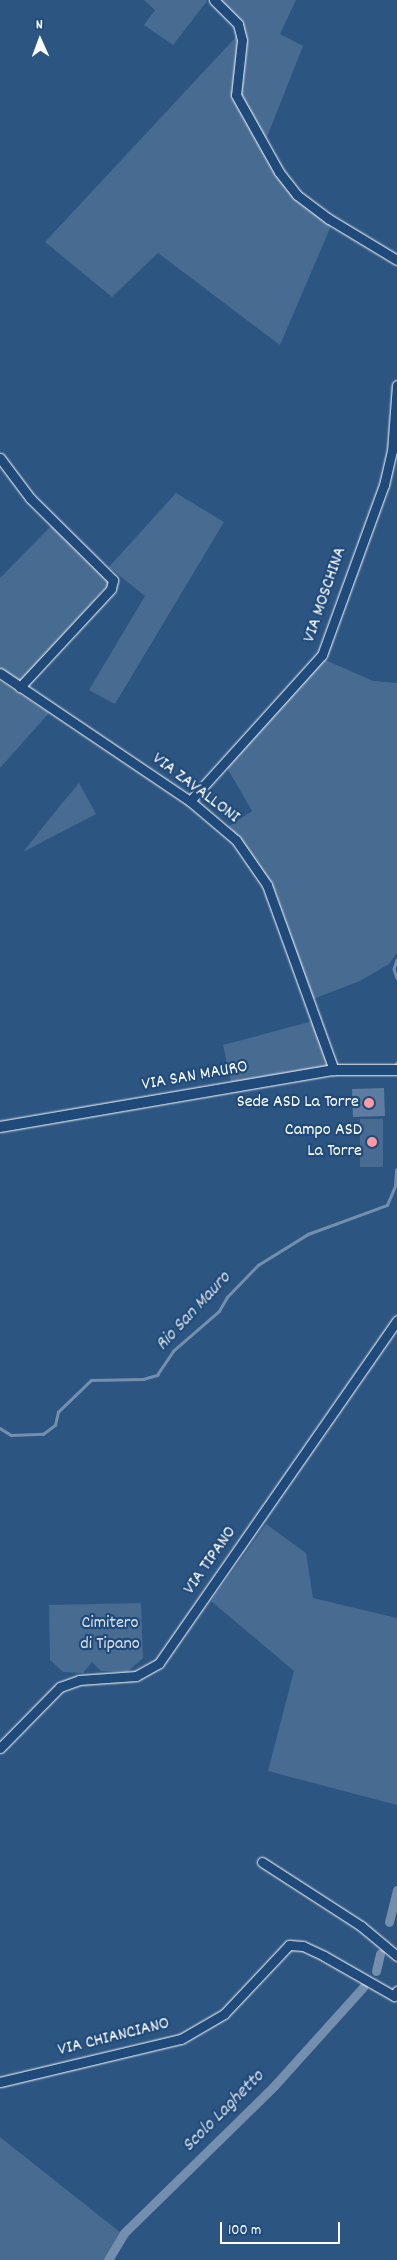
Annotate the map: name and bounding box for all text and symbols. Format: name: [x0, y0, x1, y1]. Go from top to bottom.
north arrow: [15, 15, 65, 65]
text: N: [36, 15, 43, 35]
street label: VIA MOSCHINA: [300, 544, 352, 646]
street label: VIA ZAVALLONI: [147, 749, 243, 829]
street label: VIA SAN MAURO: [140, 1057, 250, 1097]
place label: Sede ASD La Torre: [237, 1092, 359, 1114]
marker: Sede ASD La Torre: [363, 1097, 375, 1109]
place label: Campo ASD La Torre: [285, 1121, 362, 1164]
marker: Campo ASD La Torre: [366, 1136, 378, 1148]
water label: Rio San Mauro: [152, 1268, 236, 1356]
street label: VIA TIPANO: [180, 1523, 242, 1599]
park label: Cimitero di Tipano: [80, 1614, 140, 1656]
street label: VIA CHIANCIANO: [56, 2014, 172, 2062]
water label: Scolo Laghetto: [178, 2066, 270, 2158]
scale bar: [222, 2212, 342, 2244]
text: 100 m: [228, 2220, 261, 2242]

